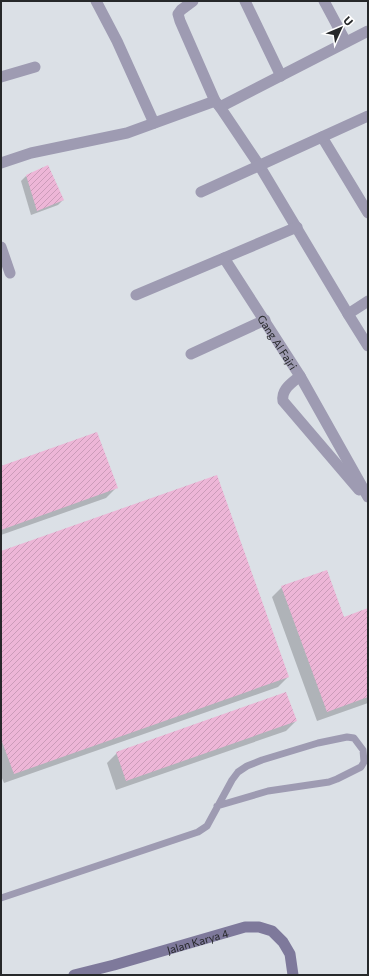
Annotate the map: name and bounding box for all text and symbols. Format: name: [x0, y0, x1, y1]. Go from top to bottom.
north arrow: [321, 8, 361, 48]
text: U: [341, 13, 356, 28]
street label: Gang Al Fajri: [256, 312, 300, 372]
street label: Jalan Karya 4: [165, 926, 230, 957]

